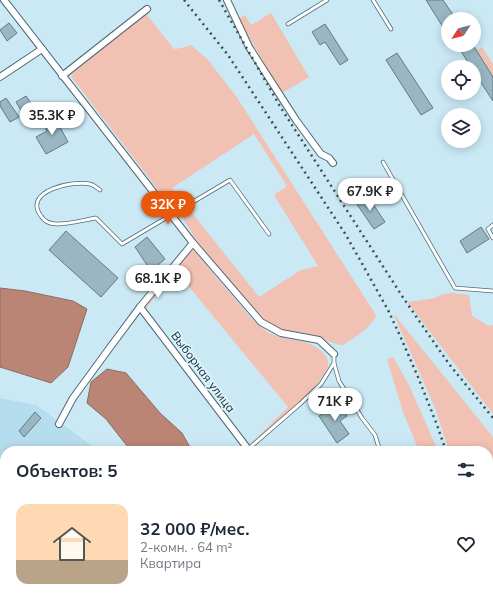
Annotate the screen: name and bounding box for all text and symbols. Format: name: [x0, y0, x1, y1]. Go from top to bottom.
north arrow: [441, 12, 481, 52]
map controls: [441, 12, 481, 148]
button: locate: [441, 60, 481, 100]
pin: 35.3K ₽: [15, 102, 89, 136]
text: 35.3K ₽: [29, 107, 75, 123]
button: layers: [441, 108, 481, 148]
pin: 67.9K ₽: [333, 178, 407, 212]
text: 67.9K ₽: [347, 183, 393, 199]
pin: 32K ₽: [140, 191, 196, 225]
text: 32K ₽: [150, 196, 186, 212]
pin: 68.1K ₽: [121, 265, 195, 299]
text: 68.1K ₽: [135, 270, 181, 286]
street label: Выборная улица: [168, 328, 239, 415]
pin: 71K ₽: [307, 388, 363, 422]
text: 71K ₽: [317, 393, 353, 409]
icon: filters: [455, 459, 477, 481]
text: Объектов: 5: [16, 460, 117, 481]
text: 32 000 ₽/мес.: [140, 518, 249, 539]
icon: home: [48, 520, 96, 568]
icon: heart: [455, 533, 477, 555]
text: 2-комн. · 64 m²: [140, 539, 233, 555]
text: Квартира: [140, 555, 201, 571]

